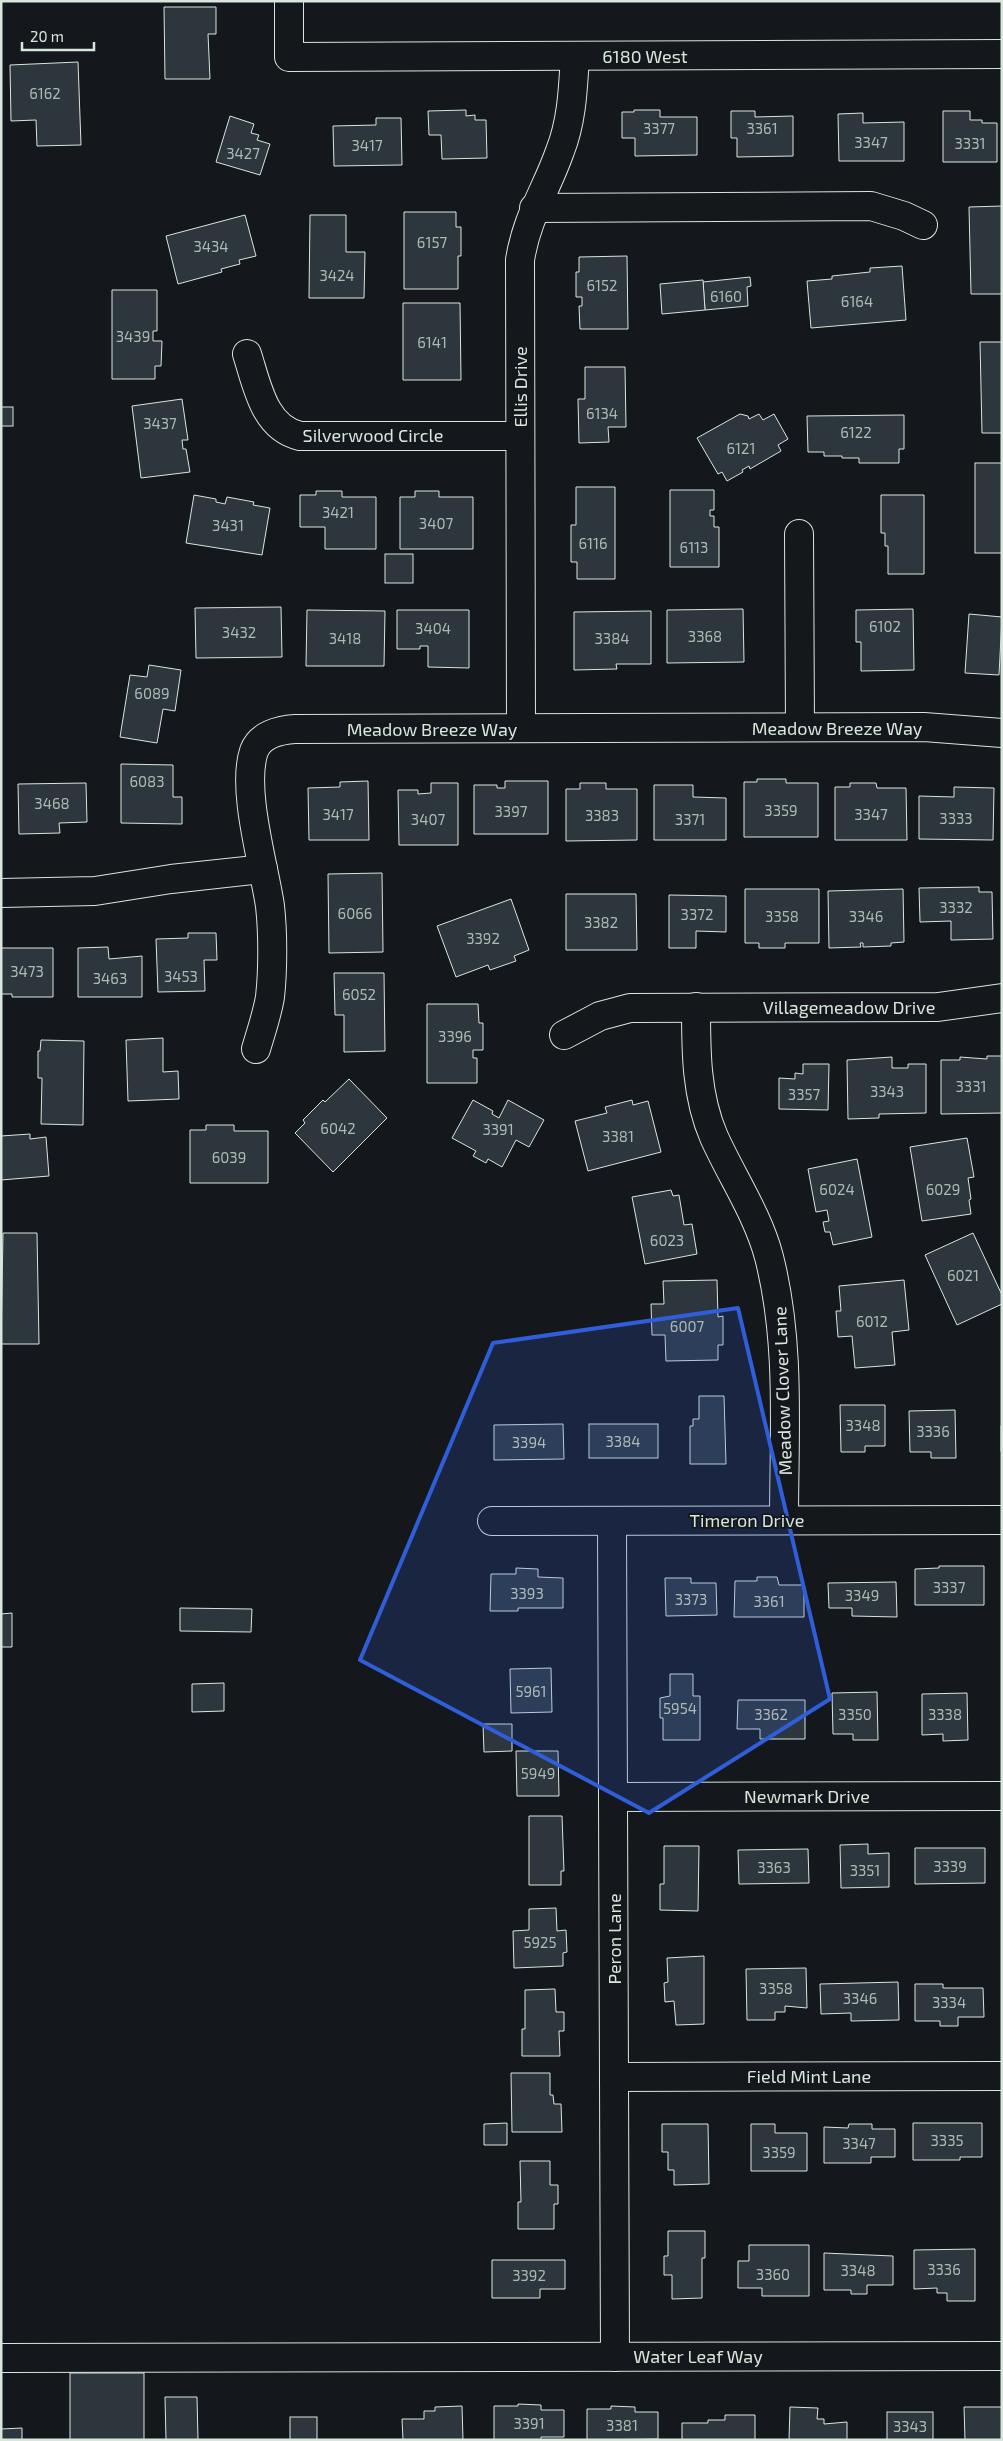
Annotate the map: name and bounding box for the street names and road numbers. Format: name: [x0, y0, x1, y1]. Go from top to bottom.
street label: 6180 West: [602, 45, 688, 67]
street label: Ellis Drive: [509, 346, 531, 428]
street label: Silverwood Circle: [303, 424, 443, 446]
street label: Meadow Breeze Way: [752, 717, 923, 739]
street label: Meadow Breeze Way: [347, 718, 518, 740]
street label: Villagemeadow Drive: [763, 996, 935, 1018]
street label: Meadow Clover Lane: [768, 1306, 796, 1476]
street label: Timeron Drive: [690, 1509, 804, 1531]
street label: Newmark Drive: [744, 1785, 870, 1807]
street label: Peron Lane: [603, 1893, 625, 1985]
street label: Field Mint Lane: [747, 2065, 871, 2087]
street label: Water Leaf Way: [633, 2345, 763, 2367]

